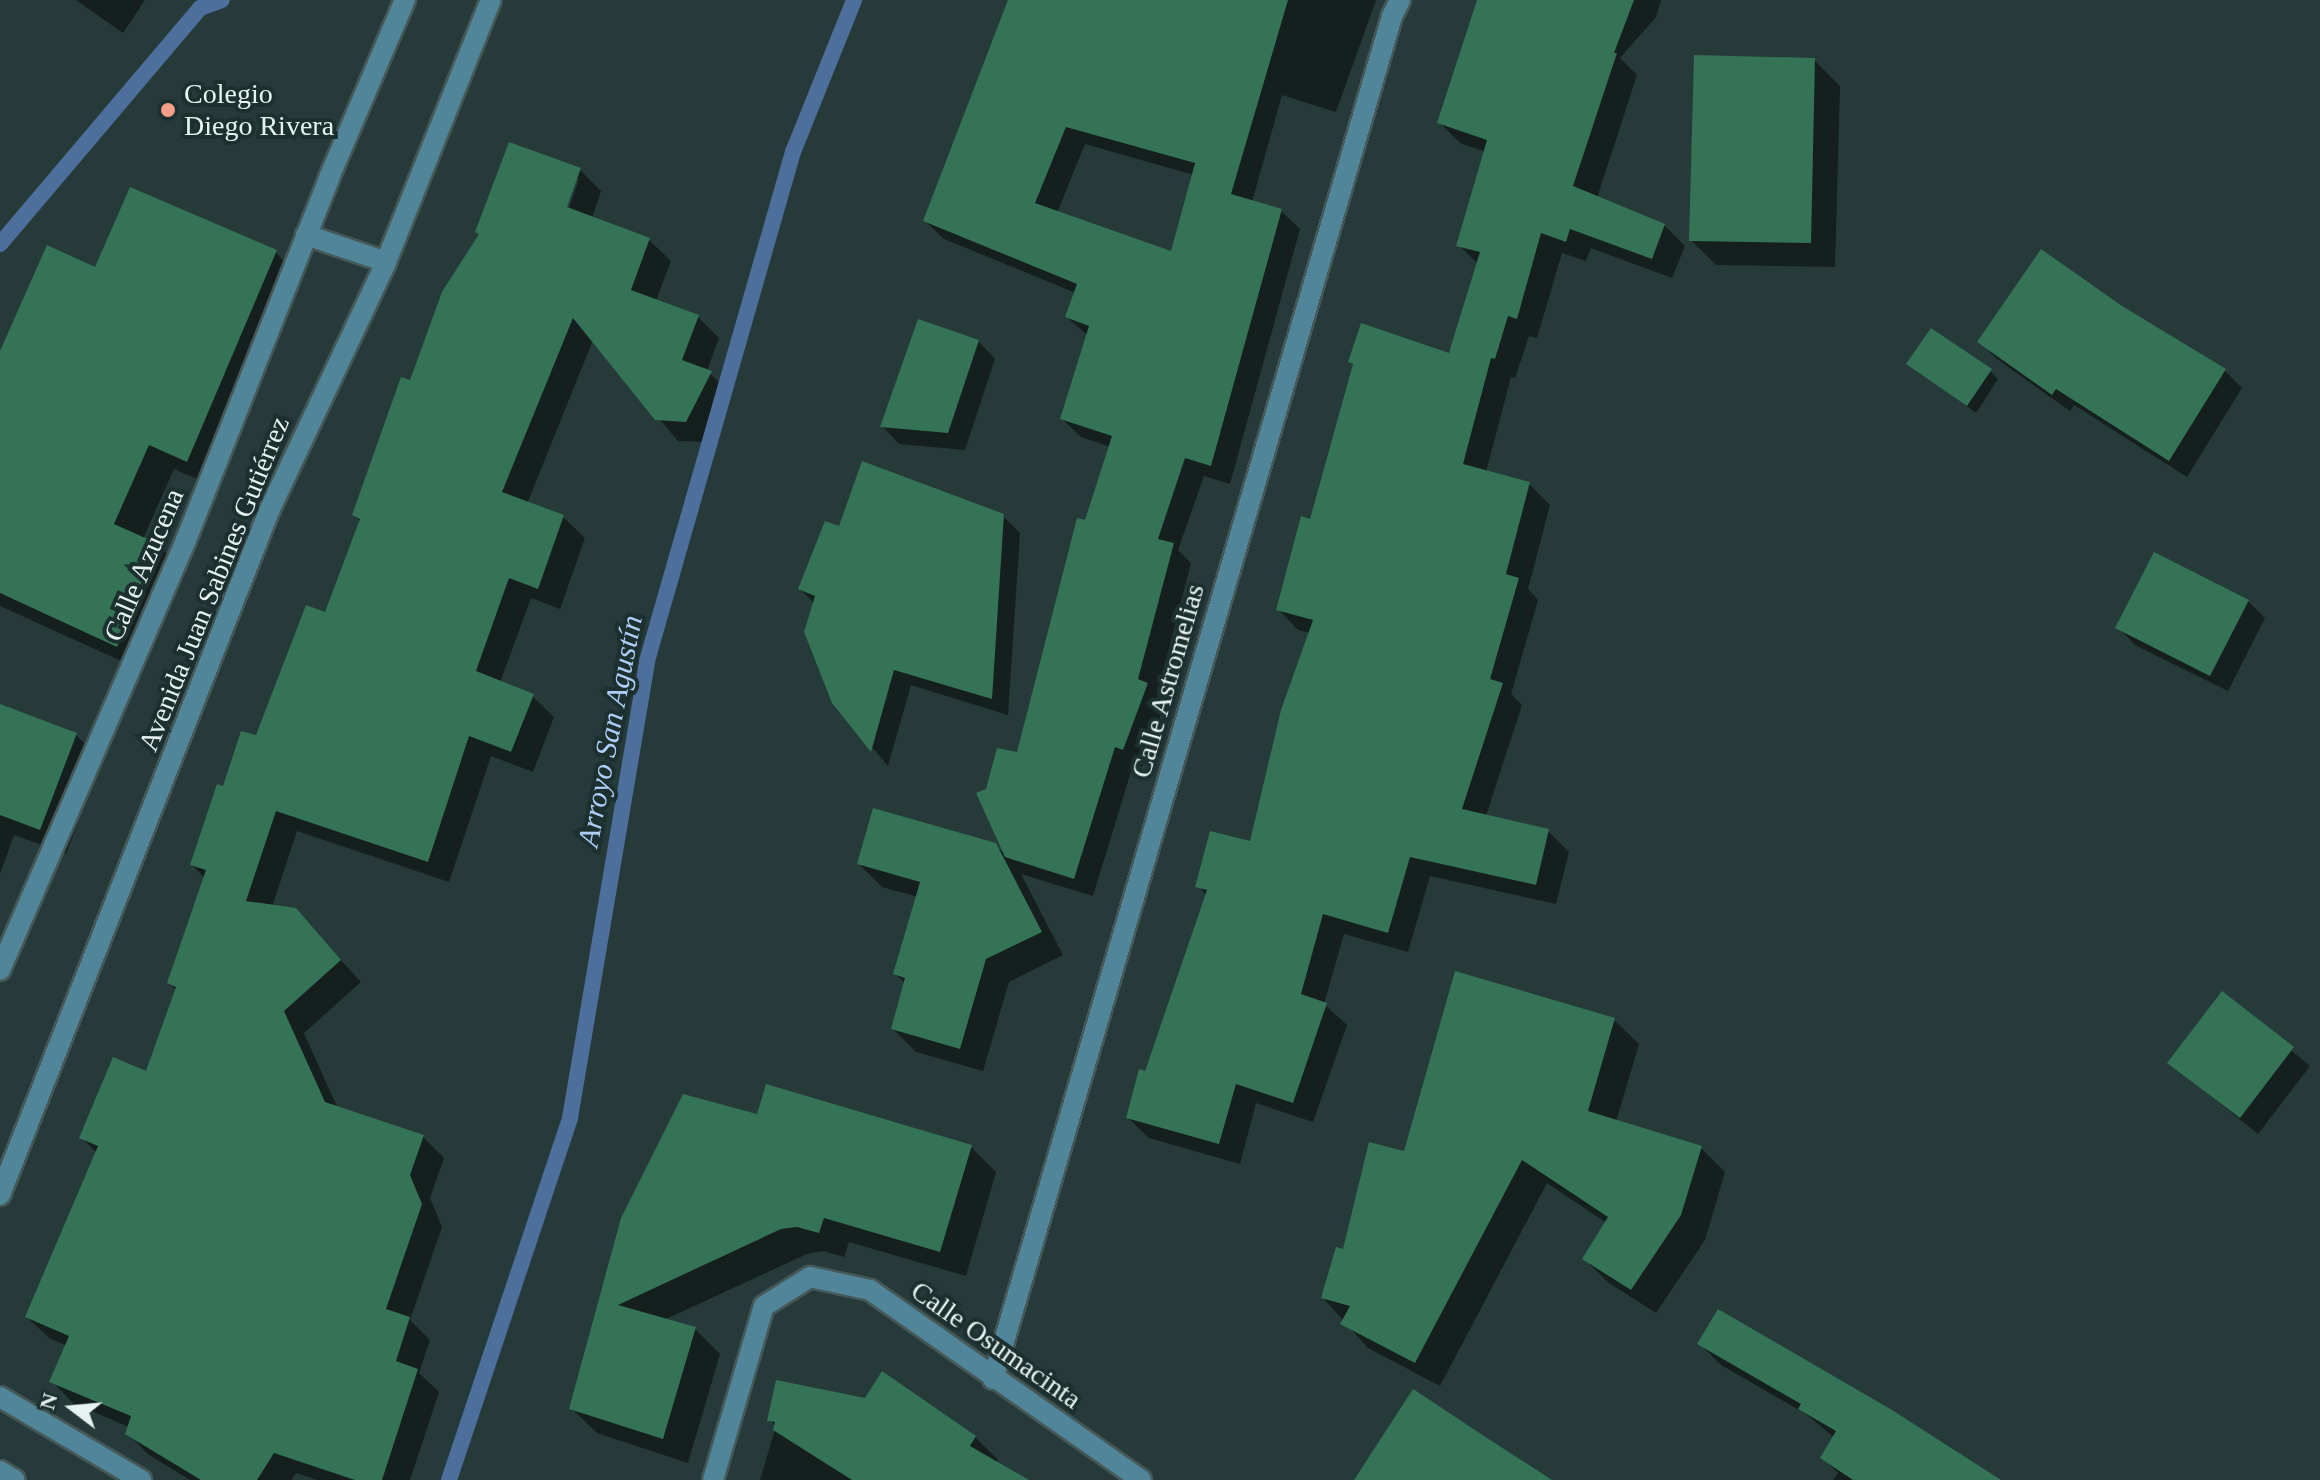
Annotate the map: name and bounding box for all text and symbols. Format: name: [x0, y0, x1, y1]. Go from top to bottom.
place label: Colegio Diego Rivera: [184, 77, 334, 143]
marker: Colegio Diego Rivera: [159, 101, 177, 119]
street label: Avenida Juan Sabines Gutiérrez: [131, 412, 297, 756]
street label: Calle Azucena: [96, 483, 192, 647]
street label: Calle Astromelias: [1124, 580, 1212, 782]
water label: Arroyo San Agustín: [570, 612, 650, 850]
street label: Calle Osumacinta: [905, 1274, 1087, 1416]
north arrow: [32, 1368, 112, 1448]
text: N: [34, 1390, 63, 1412]

